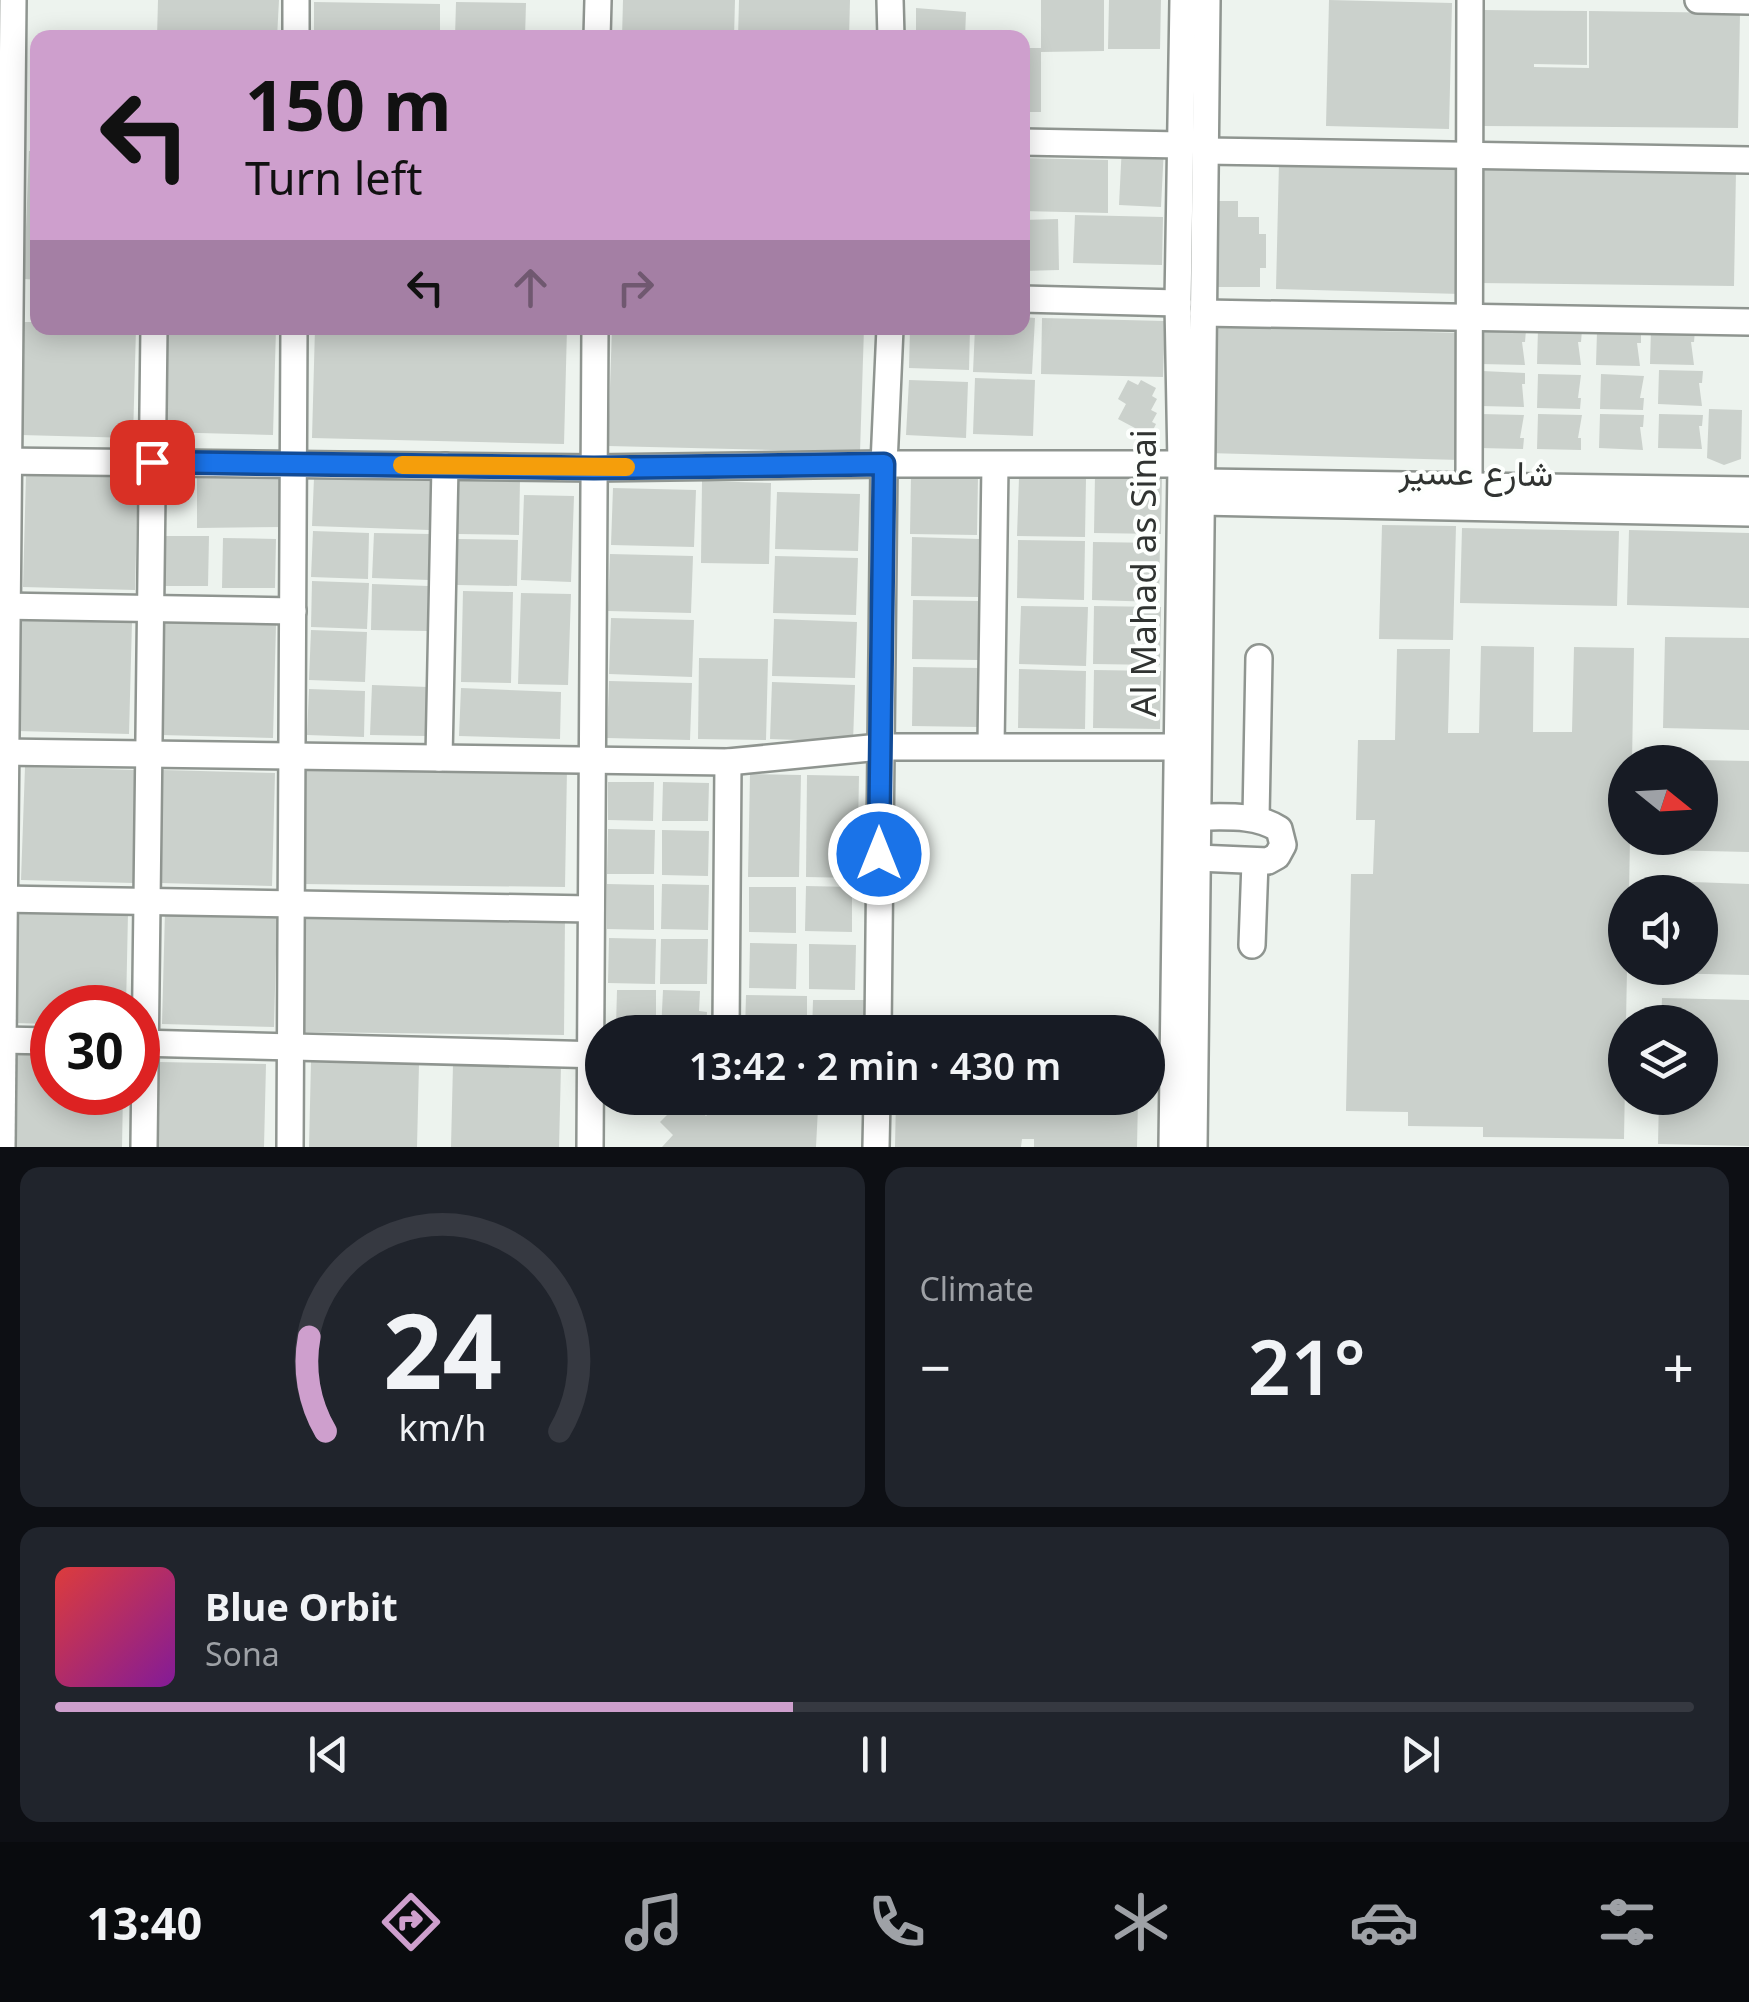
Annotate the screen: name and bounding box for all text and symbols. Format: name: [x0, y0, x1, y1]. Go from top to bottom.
text: 150 m: [245, 56, 452, 152]
icon: left: [80, 70, 210, 200]
text: Turn left: [245, 147, 422, 208]
icon: left: [398, 260, 453, 315]
icon: ahead: [503, 260, 558, 315]
icon: right: [608, 260, 663, 315]
pin: [110, 420, 195, 505]
street label: Al Mahad as Sinai: [1119, 429, 1166, 717]
icon: arrive: [125, 435, 180, 490]
street label: شارع عسير: [1397, 447, 1554, 498]
north arrow: [1608, 745, 1718, 855]
map controls: [1608, 745, 1718, 1115]
position arrow: [827, 802, 931, 906]
button: sound: [1608, 875, 1718, 985]
speed limit sign: 30: [30, 985, 160, 1115]
button: layers: [1608, 1005, 1718, 1115]
text: 13:42 · 2 min · 430 m: [689, 1039, 1061, 1091]
text: Climate: [920, 1267, 1034, 1310]
text: 24: [383, 1278, 502, 1419]
text: 21°: [1248, 1315, 1366, 1417]
text: −: [920, 1329, 951, 1404]
text: +: [1663, 1329, 1694, 1404]
text: km/h: [398, 1403, 486, 1451]
text: Blue Orbit: [205, 1580, 398, 1632]
text: Sona: [205, 1632, 280, 1675]
icon: previous: [301, 1727, 356, 1782]
icon: pause: [847, 1727, 902, 1782]
icon: next: [1393, 1727, 1448, 1782]
icon: directions: [376, 1887, 446, 1957]
icon: music: [619, 1887, 689, 1957]
icon: phone: [862, 1887, 932, 1957]
icon: climate: [1106, 1887, 1176, 1957]
icon: car: [1349, 1887, 1419, 1957]
icon: filters: [1592, 1887, 1662, 1957]
text: 13:40: [87, 1892, 202, 1953]

